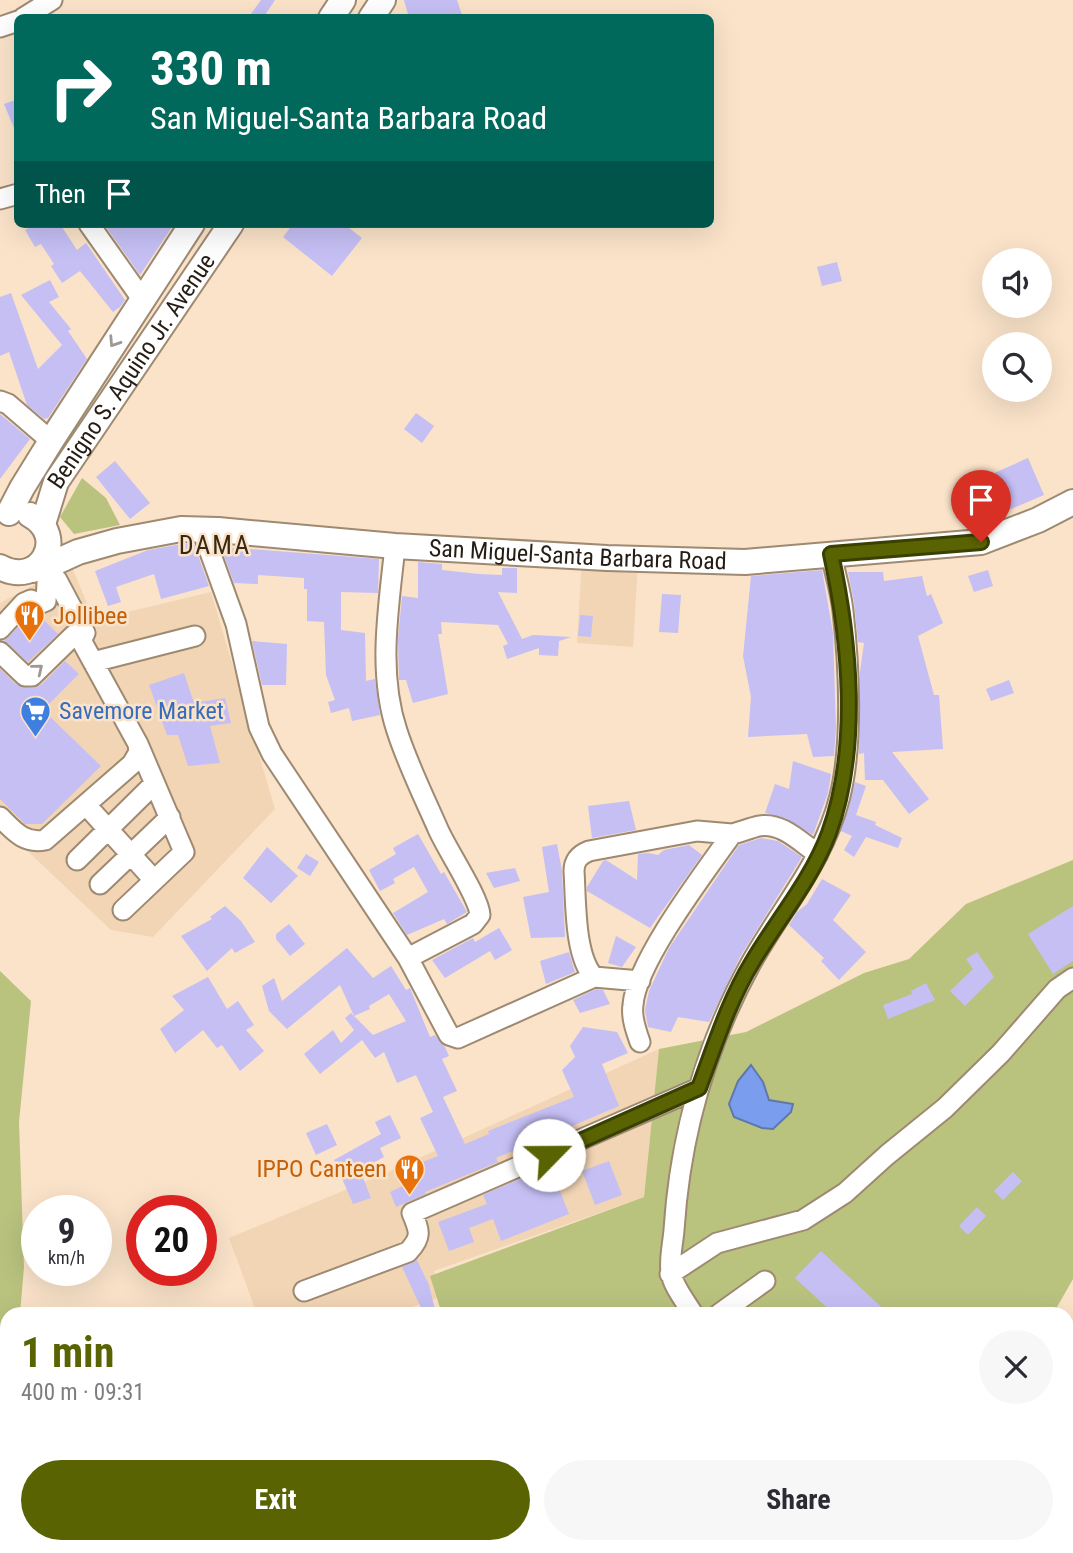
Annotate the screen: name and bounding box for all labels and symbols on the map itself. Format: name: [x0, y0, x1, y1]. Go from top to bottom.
street label: Benigno S. Aquino Jr. Avenue: [42, 248, 221, 494]
one-way arrow: [109, 335, 122, 348]
pin: [951, 470, 1011, 542]
district label: DAMA: [179, 530, 251, 560]
street label: San Miguel-Santa Barbara Road: [428, 534, 727, 575]
restaurant icon: Jollibee: [13, 599, 47, 643]
place label: Jollibee: [53, 602, 128, 630]
one-way arrow: [30, 665, 42, 678]
supermarket icon: Savemore Market: [19, 694, 53, 738]
place label: Savemore Market: [59, 697, 224, 725]
position arrow: [512, 1118, 586, 1192]
restaurant icon: IPPO Canteen: [393, 1152, 427, 1196]
place label: IPPO Canteen: [257, 1155, 387, 1183]
speed limit sign: 20: [126, 1195, 217, 1286]

